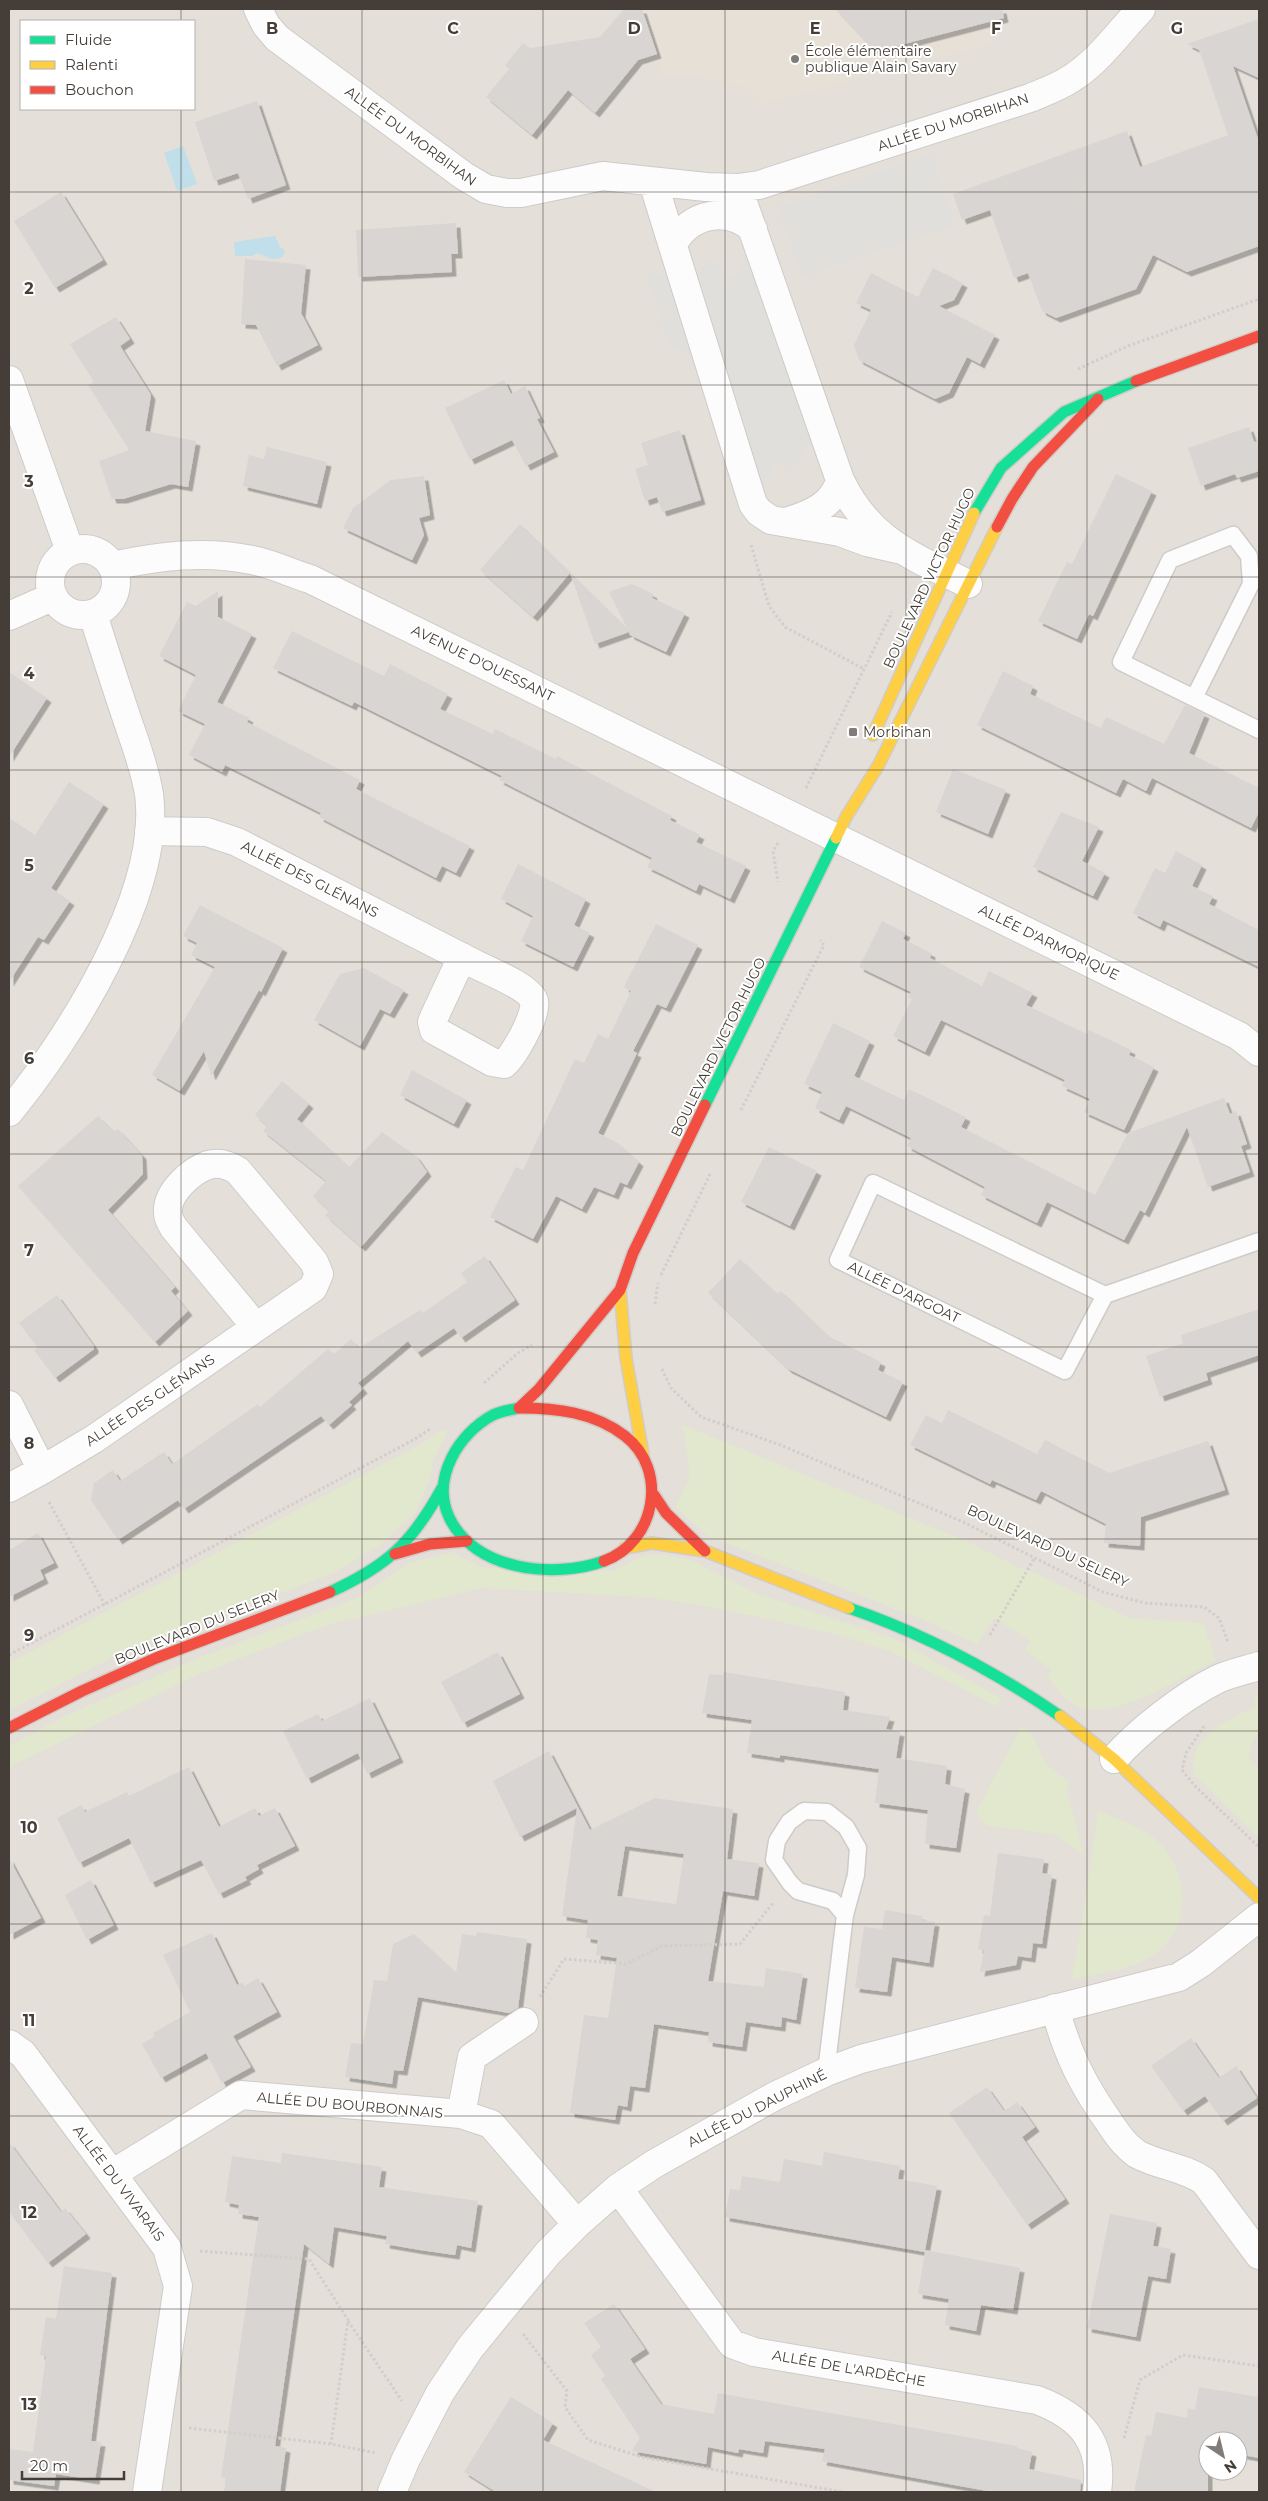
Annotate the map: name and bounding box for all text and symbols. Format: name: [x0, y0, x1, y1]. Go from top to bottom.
text: B: [266, 19, 278, 38]
text: C: [447, 19, 459, 38]
text: D: [627, 19, 641, 38]
text: E: [810, 19, 820, 38]
text: F: [991, 19, 1001, 38]
text: G: [1171, 19, 1183, 38]
legend: [20, 20, 195, 110]
text: Fluide: [65, 30, 112, 49]
place label: École élémentaire publique Alain Savary: [805, 42, 957, 76]
marker: École élémentaire publique Alain Savary: [789, 53, 801, 65]
text: Ralenti: [65, 55, 118, 74]
text: Bouchon: [65, 80, 134, 99]
street label: ALLÉE DU MORBIHAN: [342, 82, 480, 190]
street label: ALLÉE DU MORBIHAN: [875, 89, 1031, 155]
text: 2: [24, 279, 34, 298]
text: 3: [23, 472, 34, 491]
street label: BOULEVARD VICTOR HUGO: [879, 484, 979, 671]
street label: AVENUE D'OUESSANT: [409, 621, 557, 705]
text: 4: [23, 664, 35, 683]
place label: Morbihan: [863, 723, 931, 741]
marker: Morbihan: [847, 726, 859, 738]
street label: ALLÉE DES GLÉNANS: [238, 836, 382, 922]
text: 5: [24, 856, 34, 875]
street label: ALLÉE D'ARMORIQUE: [976, 900, 1122, 984]
street label: BOULEVARD VICTOR HUGO: [667, 954, 769, 1140]
text: 6: [24, 1049, 34, 1068]
text: 7: [24, 1241, 34, 1260]
street label: ALLÉE D'ARGOAT: [845, 1257, 963, 1327]
street label: ALLÉE DES GLÉNANS: [82, 1350, 218, 1450]
text: 8: [24, 1434, 34, 1453]
street label: BOULEVARD DU SELERY: [964, 1501, 1132, 1591]
street label: BOULEVARD DU SELERY: [112, 1586, 282, 1668]
text: 9: [24, 1626, 34, 1645]
text: 10: [20, 1818, 38, 1837]
text: 11: [23, 2011, 35, 2030]
street label: ALLÉE DU DAUPHINÉ: [684, 2065, 830, 2151]
street label: ALLÉE DU BOURBONNAIS: [256, 2088, 444, 2122]
street label: ALLÉE DU VIVARAIS: [69, 2121, 169, 2245]
text: 12: [21, 2203, 37, 2222]
street label: ALLÉE DE L'ARDÈCHE: [771, 2346, 927, 2390]
text: 13: [21, 2395, 37, 2414]
north arrow: [1198, 2431, 1248, 2481]
scale bar: [22, 2448, 125, 2480]
text: 20 m: [30, 2456, 68, 2475]
text: N: [1221, 2456, 1240, 2477]

